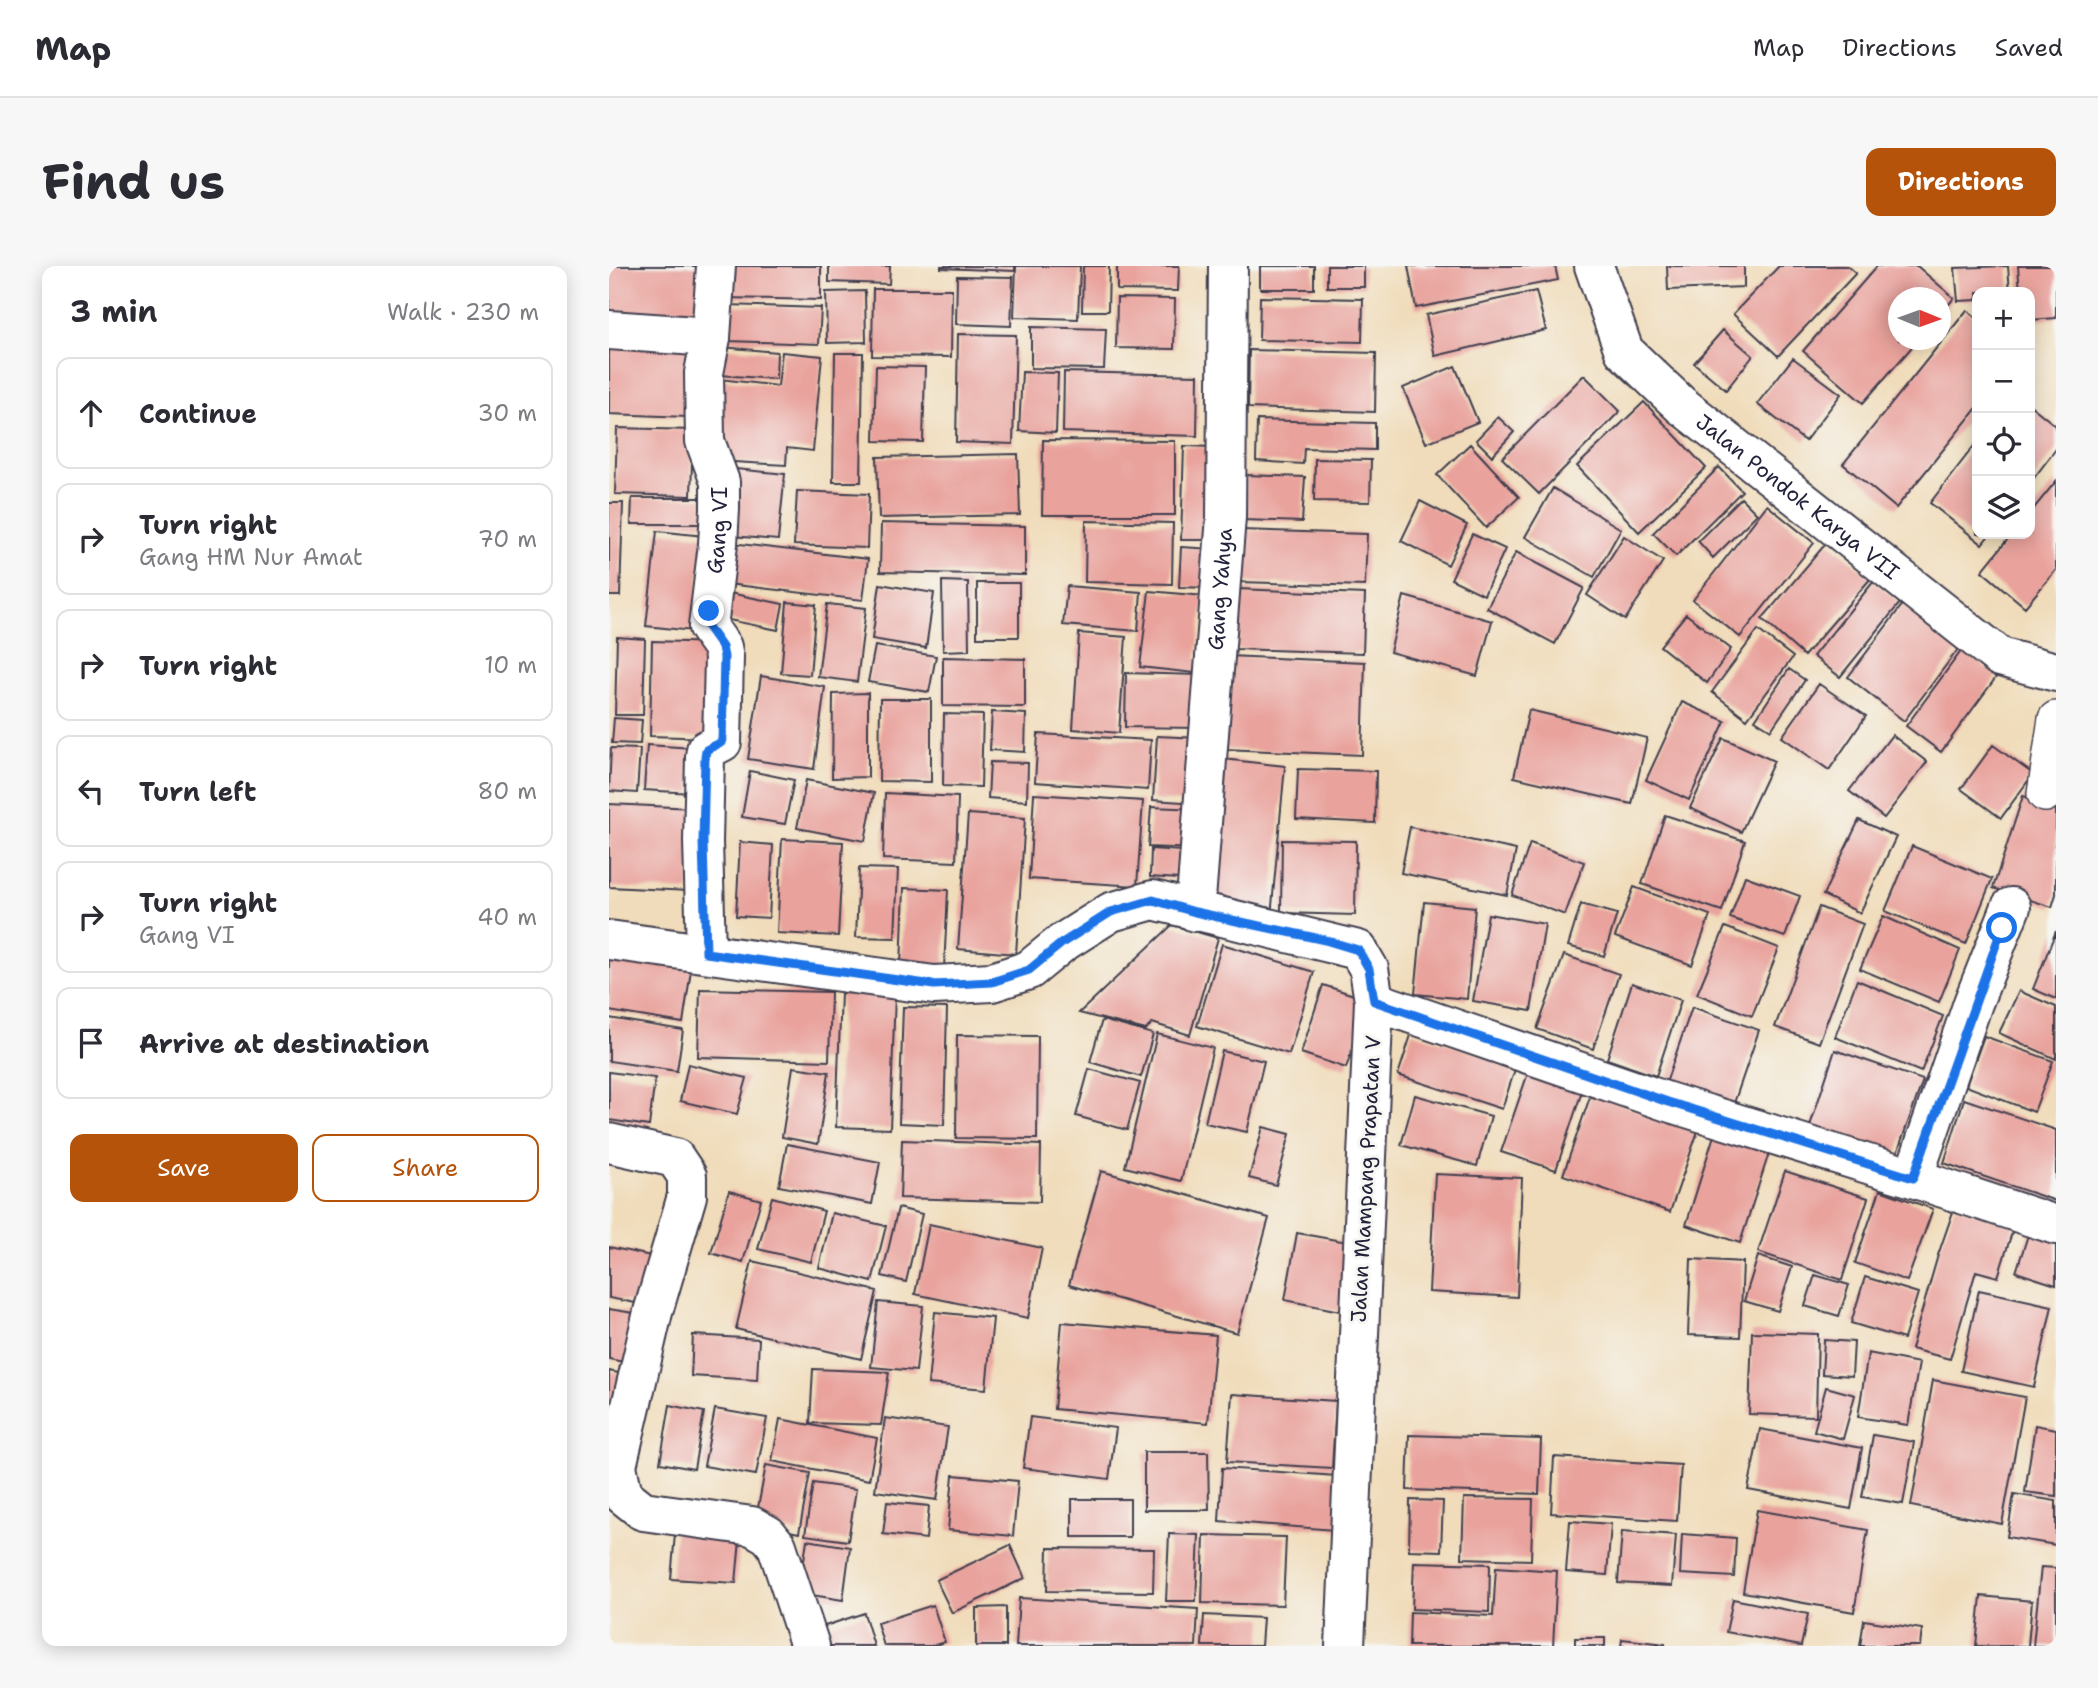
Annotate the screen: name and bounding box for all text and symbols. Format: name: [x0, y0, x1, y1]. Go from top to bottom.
text: Map: [35, 26, 111, 71]
text: Map: [1753, 32, 1804, 64]
text: Directions: [1842, 32, 1957, 64]
text: Saved: [1995, 32, 2063, 64]
button: Directions: [1866, 148, 2056, 216]
text: Find us: [42, 149, 225, 215]
north arrow: [1888, 287, 1951, 350]
map controls: [1972, 287, 2035, 539]
button: +: [1972, 287, 2035, 350]
text: 3 min: [70, 291, 157, 332]
text: Walk · 230 m: [387, 297, 539, 327]
button: −: [1972, 350, 2035, 413]
icon: ahead: [72, 394, 110, 432]
text: Continue: [139, 396, 257, 431]
text: 30 m: [478, 398, 537, 428]
street label: Jalan Pondok Karya VII: [1690, 408, 1905, 586]
button: locate: [1972, 413, 2035, 476]
button: layers: [1972, 476, 2035, 539]
street label: Gang VI: [701, 487, 734, 575]
text: Turn right: [139, 507, 277, 542]
icon: right: [72, 520, 110, 558]
text: 70 m: [478, 524, 537, 554]
street label: Gang Yahya: [1202, 527, 1239, 651]
text: Gang HM Nur Amat: [139, 542, 363, 572]
route end: [693, 595, 724, 626]
icon: right: [72, 646, 110, 684]
text: Turn right: [139, 648, 277, 683]
text: 10 m: [484, 650, 537, 680]
icon: left: [72, 772, 110, 810]
text: Turn left: [139, 774, 256, 809]
text: 80 m: [478, 776, 537, 806]
text: Turn right: [139, 885, 277, 920]
icon: right: [72, 898, 110, 936]
text: 40 m: [477, 902, 537, 932]
route start: [1986, 912, 2017, 943]
text: Gang VI: [139, 920, 235, 950]
icon: arrive: [72, 1024, 110, 1062]
text: Arrive at destination: [139, 1026, 429, 1061]
street label: Jalan Mampang Prapatan V: [1344, 1035, 1388, 1323]
button: Save: [70, 1134, 298, 1202]
button: Share: [312, 1134, 539, 1202]

